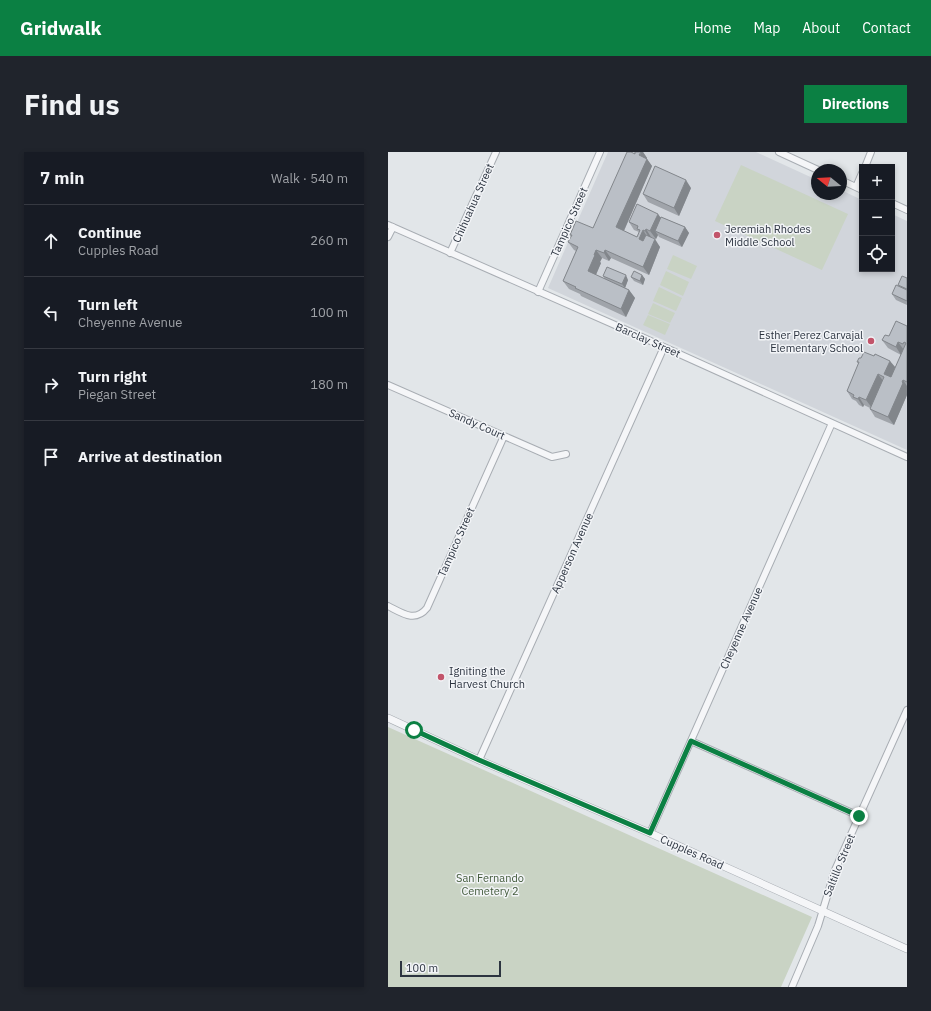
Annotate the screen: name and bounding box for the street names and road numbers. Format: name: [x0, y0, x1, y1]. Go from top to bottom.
street label: Chihuahua Street: [449, 161, 497, 245]
street label: Tampico Street: [547, 185, 591, 259]
street label: Barclay Street: [613, 319, 683, 361]
street label: Sandy Court: [447, 405, 507, 443]
street label: Tampico Street: [434, 505, 478, 579]
street label: Apperson Avenue: [548, 510, 596, 596]
street label: Cheyenne Avenue: [717, 585, 765, 671]
street label: Saltillo Street: [820, 831, 858, 899]
street label: Cupples Road: [658, 832, 726, 872]

